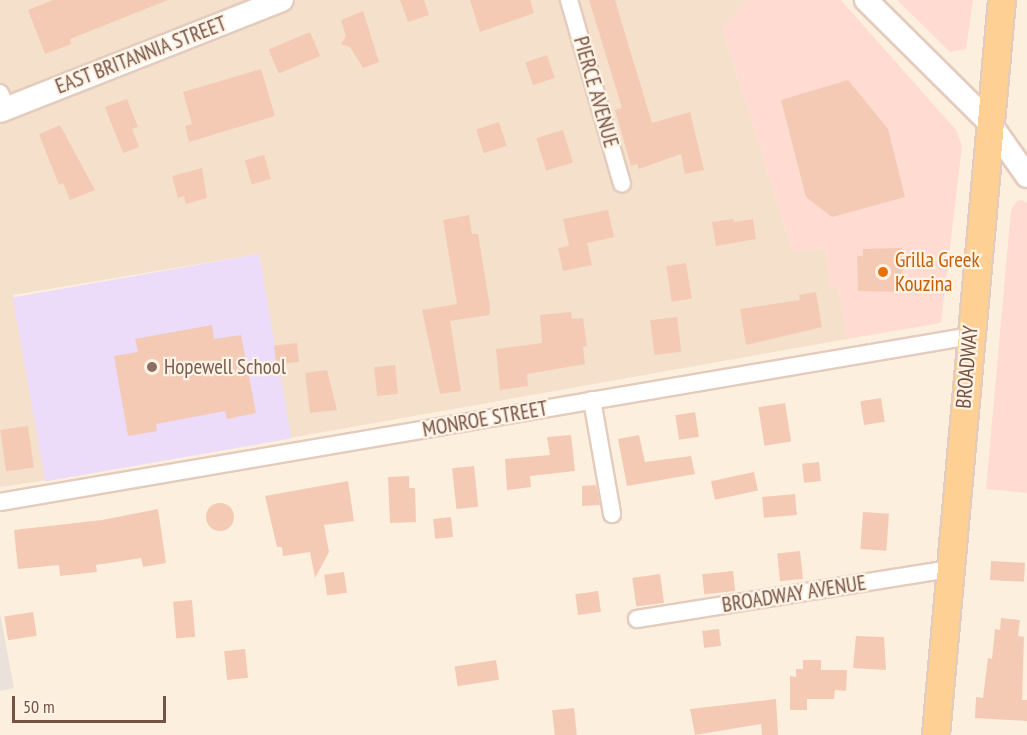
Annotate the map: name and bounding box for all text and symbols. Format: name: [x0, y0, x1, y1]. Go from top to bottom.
street label: EAST BRITANNIA STREET: [51, 11, 231, 99]
street label: PIERCE AVENUE: [568, 33, 624, 151]
place label: Grilla Greek Kouzina: [895, 247, 980, 297]
marker: Grilla Greek Kouzina: [876, 265, 890, 279]
street label: BROADWAY: [951, 325, 983, 409]
place label: Hopewell School: [164, 354, 286, 380]
marker: Hopewell School: [145, 360, 159, 374]
street label: MONROE STREET: [421, 396, 549, 442]
street label: BROADWAY AVENUE: [720, 570, 868, 618]
scale bar: [15, 684, 170, 722]
text: 50 m: [23, 695, 55, 718]

